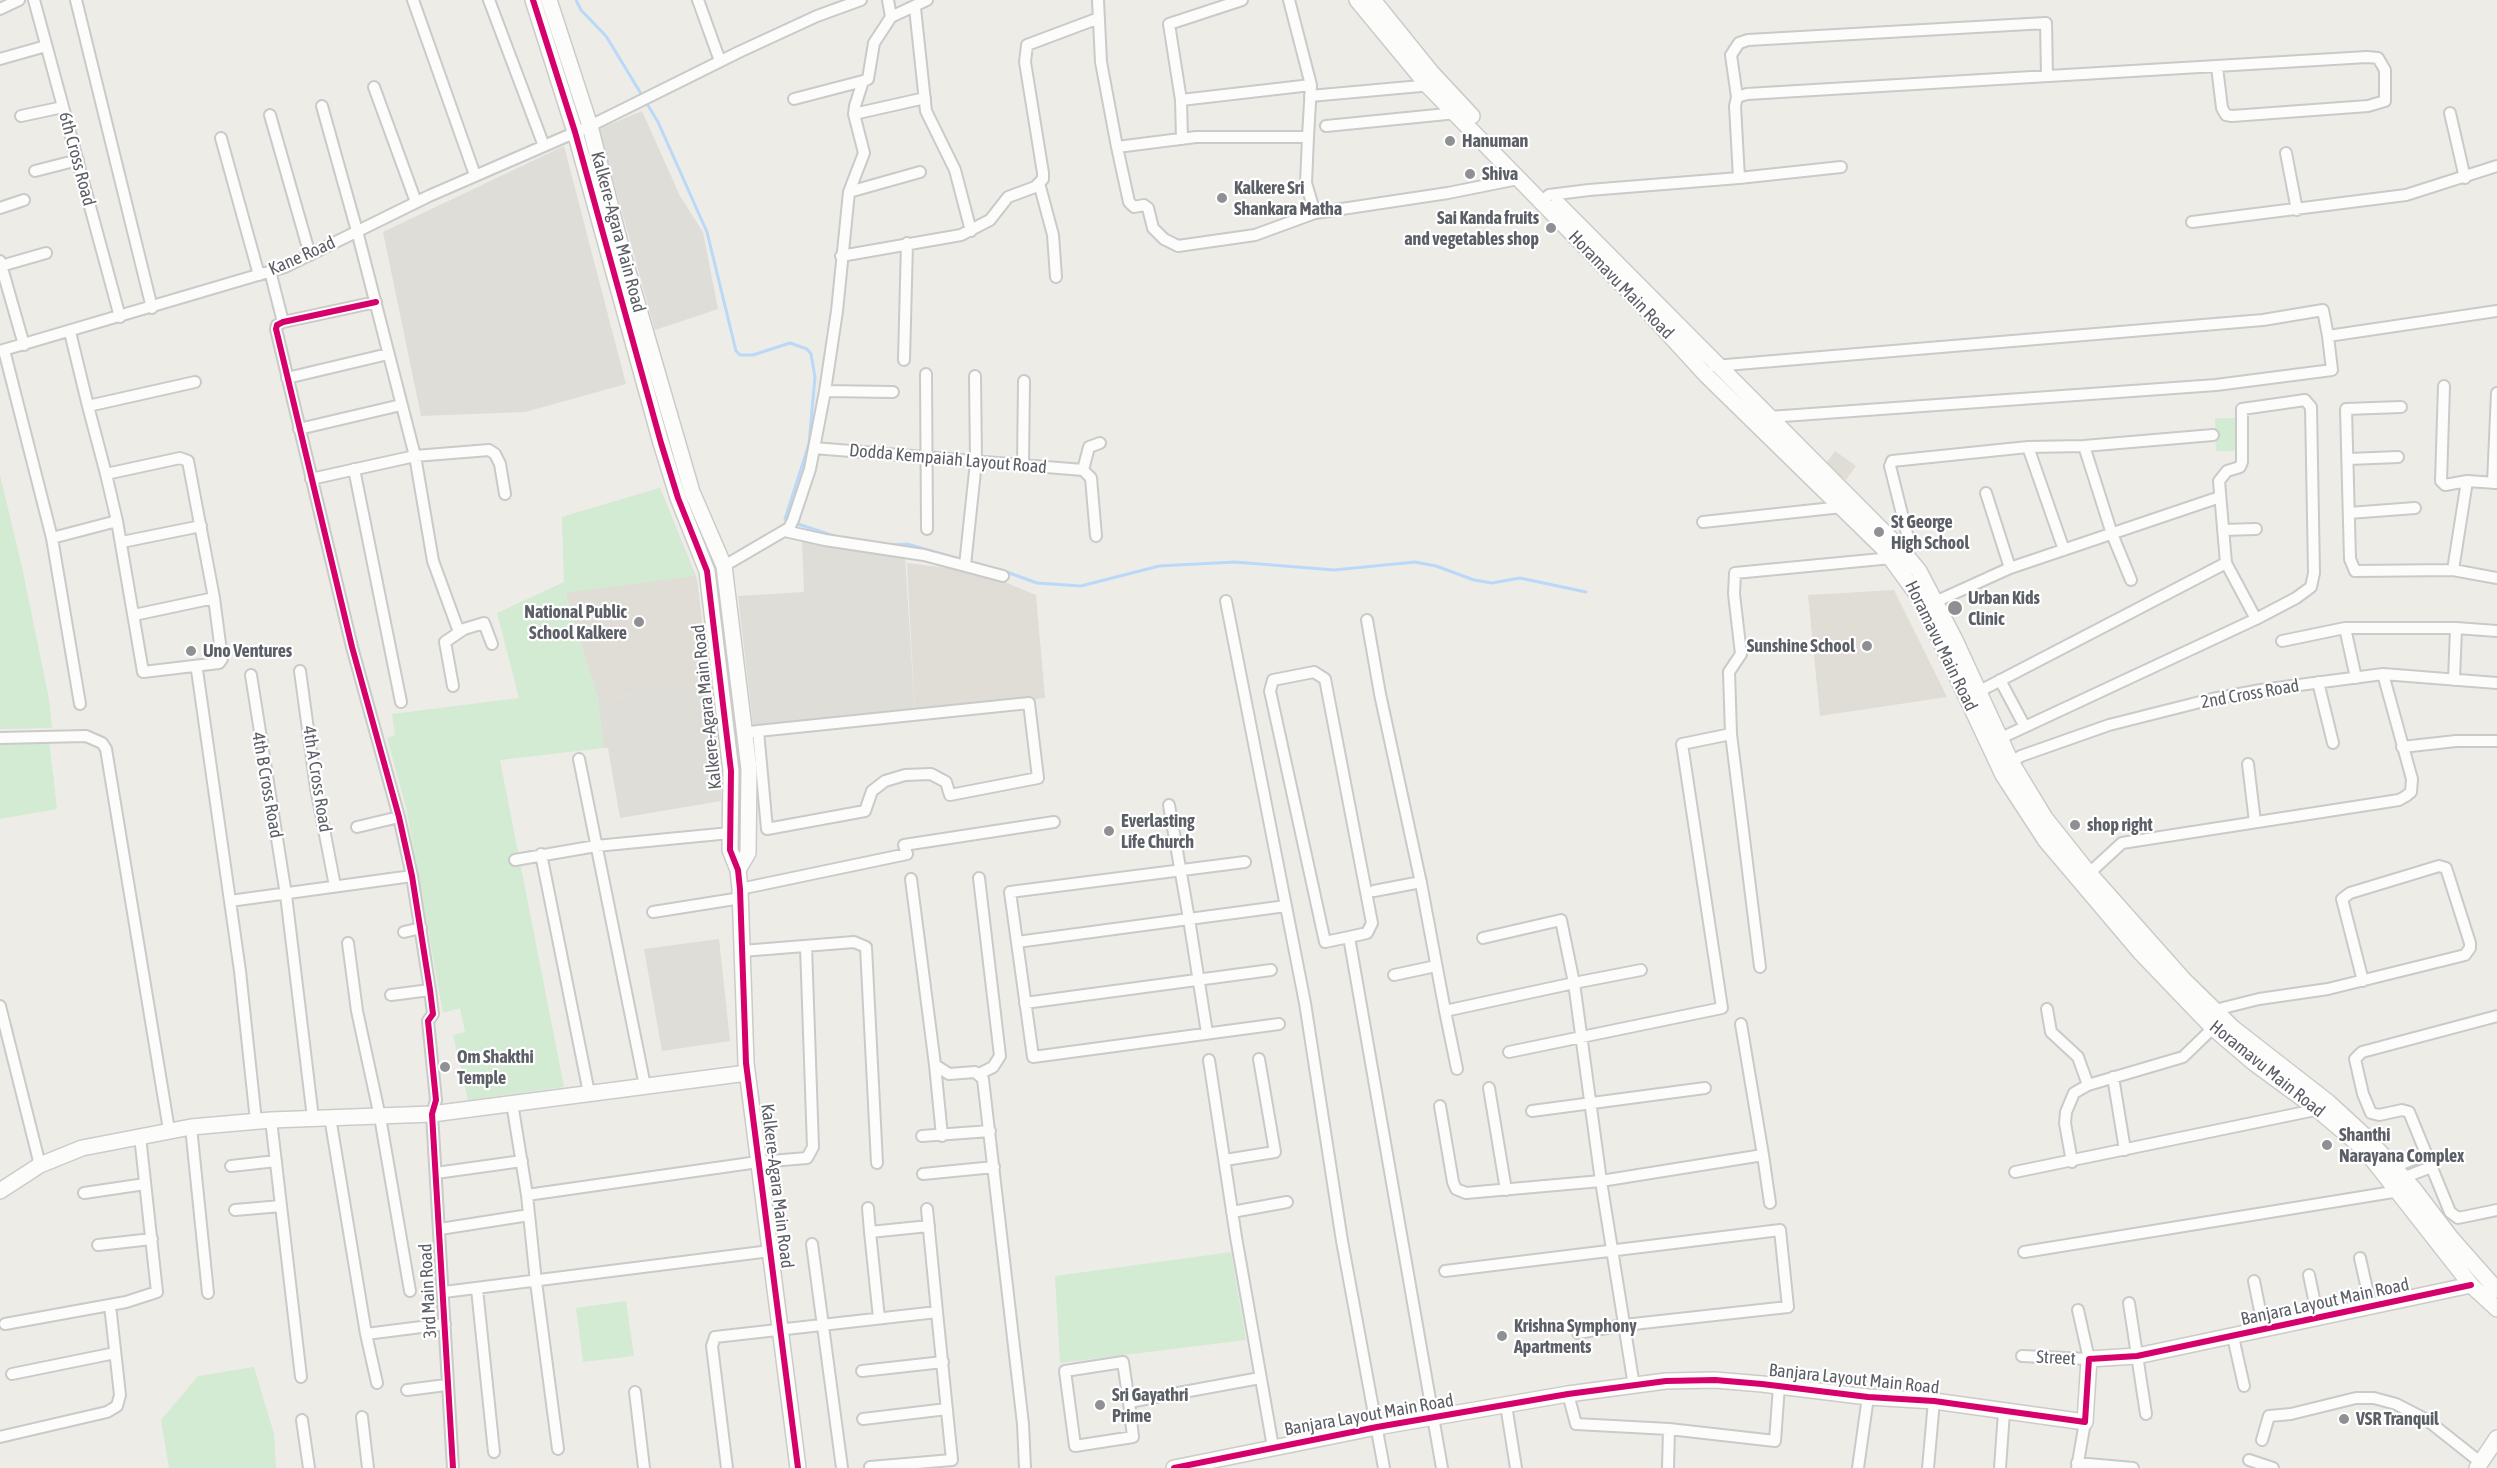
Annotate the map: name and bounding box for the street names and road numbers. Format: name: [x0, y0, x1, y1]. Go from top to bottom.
street label: 6th Cross Road: [54, 110, 100, 208]
street label: Kalkere-Agara Main Road: [586, 149, 650, 315]
street label: Horamavu Main Road: [1564, 226, 1678, 344]
street label: Kane Road: [265, 232, 339, 280]
street label: Dodda Kempaiah Layout Road: [848, 440, 1048, 478]
street label: Horamavu Main Road: [1900, 577, 1982, 715]
street label: Kalkere-Agara Main Road: [688, 623, 726, 791]
street label: 2nd Cross Road: [2199, 675, 2301, 713]
street label: 4th A Cross Road: [298, 724, 336, 834]
street label: 4th B Cross Road: [247, 730, 287, 840]
street label: Horamavu Main Road: [2205, 1016, 2329, 1122]
street label: Kalkere-Agara Main Road: [756, 1102, 798, 1270]
street label: 3rd Main Road: [415, 1243, 441, 1339]
street label: Banjara Layout Main Road: [2239, 1274, 2411, 1330]
street label: Street: [2036, 1346, 2076, 1370]
street label: Banjara Layout Main Road: [1768, 1359, 1940, 1399]
street label: Banjara Layout Main Road: [1283, 1389, 1455, 1441]

